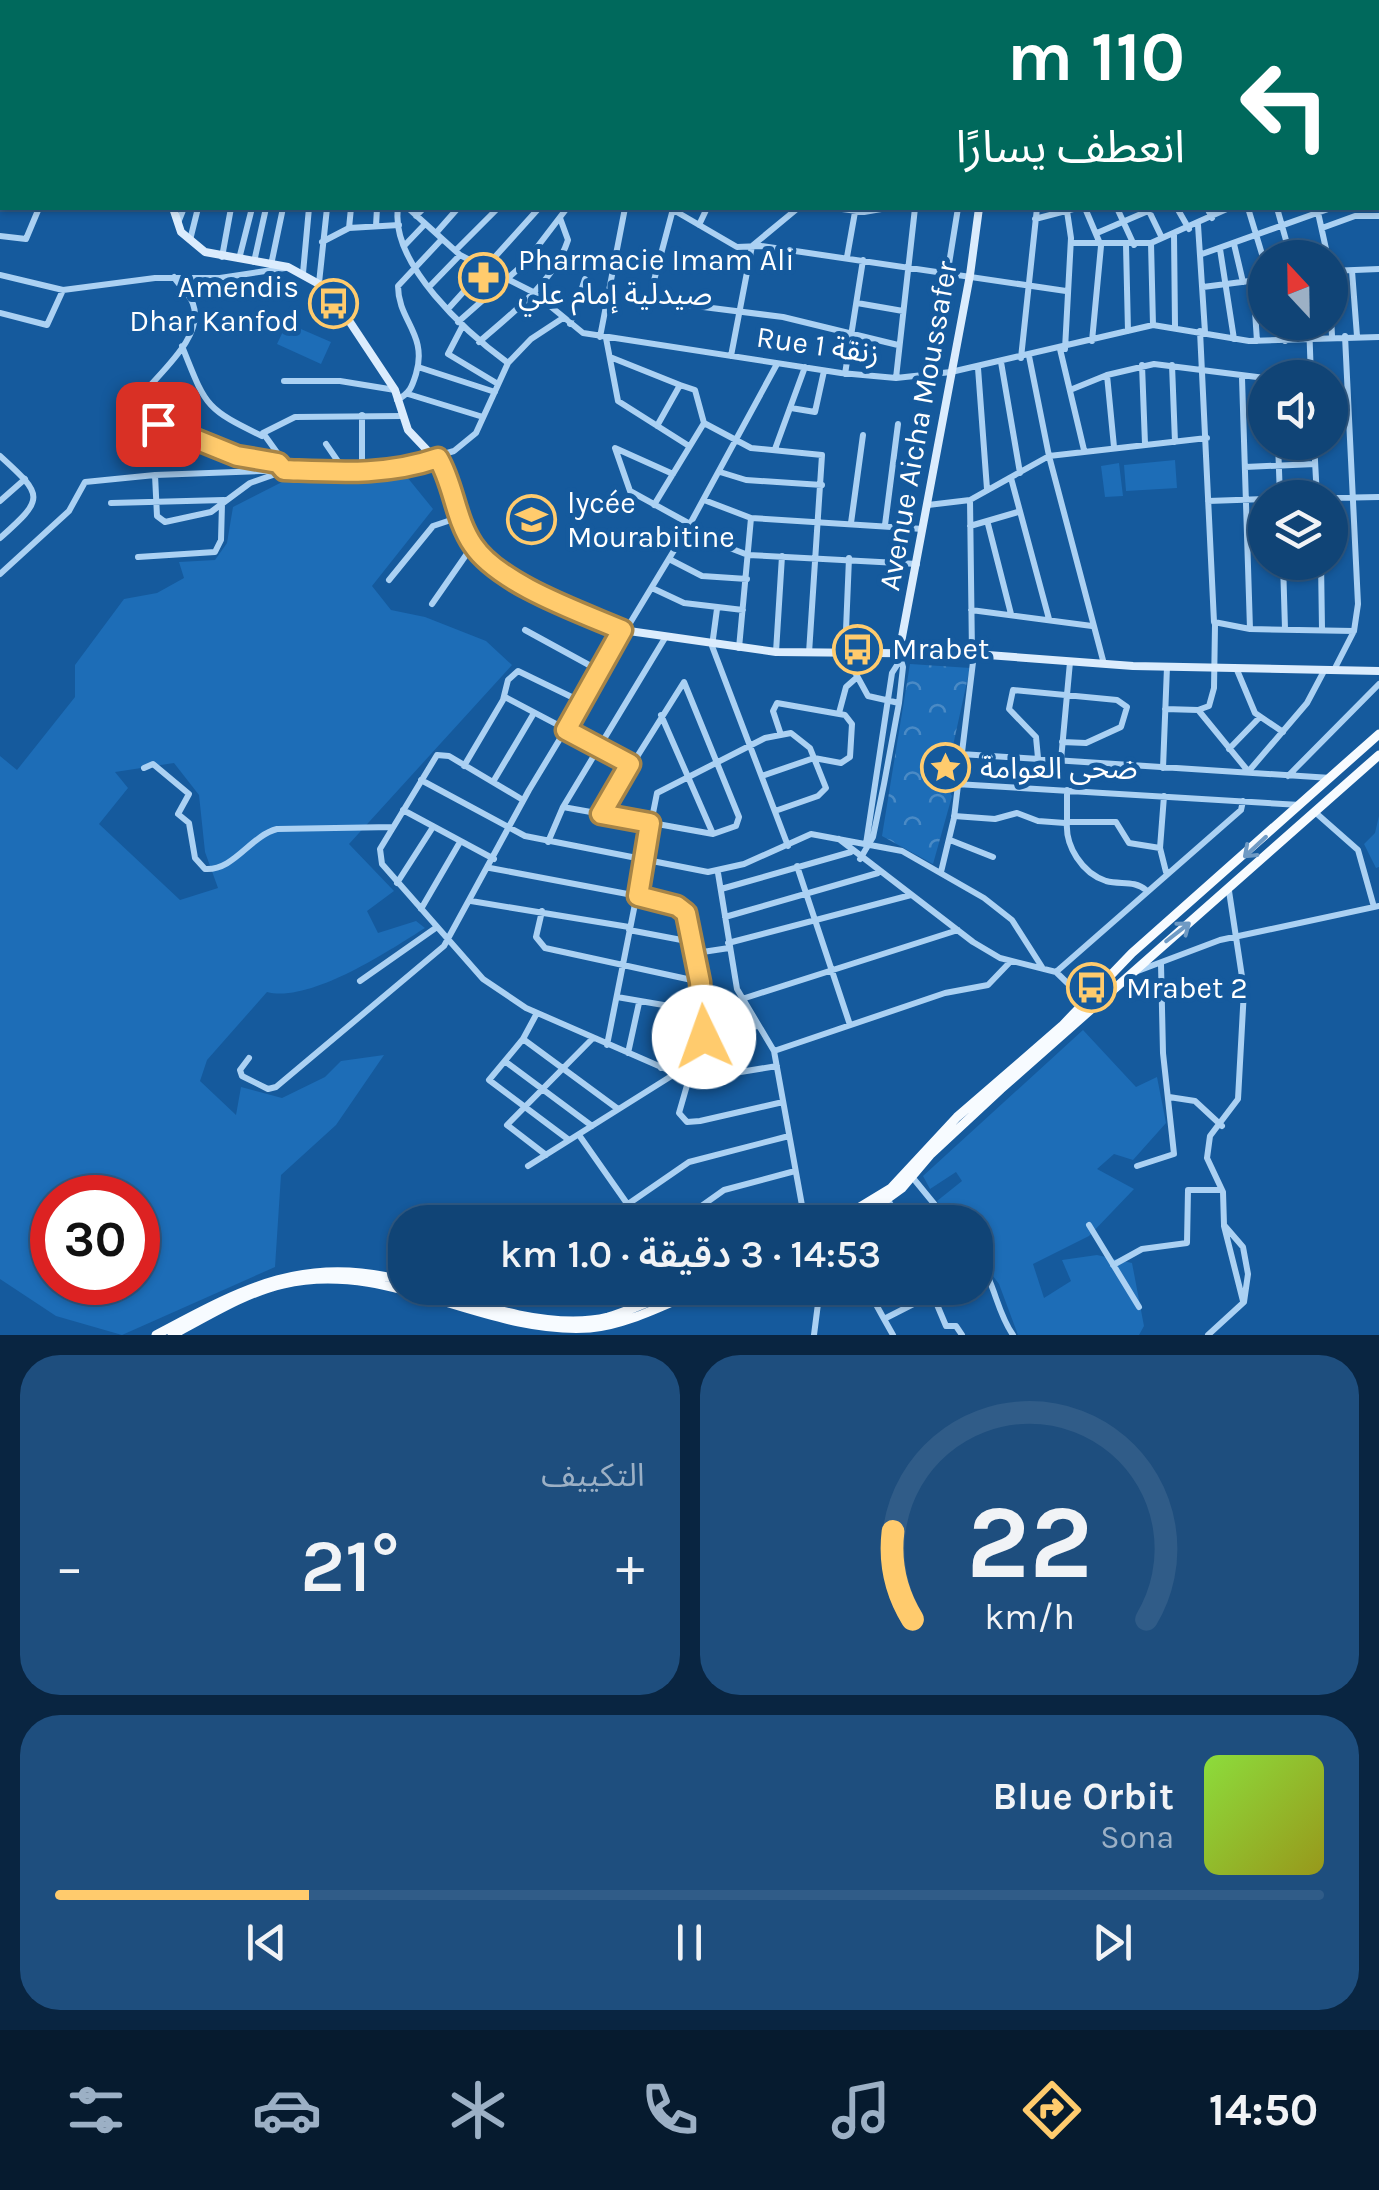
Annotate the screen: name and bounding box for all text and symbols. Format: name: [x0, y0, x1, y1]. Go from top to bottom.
text: 110 m: [1007, 16, 1185, 98]
icon: left: [1220, 40, 1350, 170]
text: انعطف يسارًا: [956, 121, 1185, 173]
north arrow: [1248, 240, 1348, 340]
map controls: [1248, 240, 1348, 580]
place label: Pharmacie Imam Ali صيدلية إمام علي: [518, 242, 794, 317]
pharmacy icon: Pharmacie Imam Ali صيدلية إمام علي: [457, 251, 509, 303]
street label: Avenue Aicha Moussafer: [871, 258, 965, 593]
place label: Amendis Dhar Kanfod: [129, 269, 299, 339]
bus stop icon: Amendis Dhar Kanfod: [308, 278, 360, 330]
street label: Rue 1 زنقة: [754, 319, 882, 371]
button: sound: [1248, 360, 1348, 460]
pin: [116, 382, 201, 467]
icon: arrive: [131, 397, 186, 452]
button: layers: [1248, 480, 1348, 580]
place label: lycée Mourabitine: [567, 485, 735, 555]
school or university icon: lycée Mourabitine: [506, 494, 558, 546]
bus stop icon: Mrabet: [831, 623, 883, 675]
place label: Mrabet: [892, 631, 989, 667]
place icon: ضحى العوامة: [919, 742, 971, 794]
place label: ضحى العوامة: [980, 750, 1138, 786]
one-way arrow: [1243, 835, 1268, 858]
one-way arrow: [1165, 922, 1191, 944]
bus stop icon: Mrabet 2: [1065, 962, 1117, 1014]
place label: Mrabet 2: [1126, 970, 1248, 1006]
position arrow: [652, 985, 756, 1089]
speed limit sign: 30: [30, 1175, 160, 1305]
text: 14:53 · 3 دقيقة · 1.0 km: [500, 1232, 881, 1277]
text: التكييف: [541, 1457, 645, 1494]
text: 22: [966, 1482, 1092, 1603]
text: 21°: [300, 1522, 399, 1610]
text: −: [55, 1535, 84, 1599]
text: +: [616, 1535, 645, 1599]
text: km/h: [984, 1596, 1075, 1638]
text: Blue Orbit: [993, 1774, 1174, 1819]
text: Sona: [1100, 1819, 1174, 1856]
icon: previous: [239, 1915, 294, 1970]
icon: pause: [662, 1915, 717, 1970]
icon: next: [1085, 1915, 1140, 1970]
icon: filters: [61, 2075, 131, 2145]
icon: car: [252, 2075, 322, 2145]
icon: climate: [443, 2075, 513, 2145]
icon: phone: [635, 2075, 705, 2145]
icon: music: [826, 2075, 896, 2145]
icon: directions: [1017, 2075, 1087, 2145]
text: 14:50: [1209, 2084, 1318, 2136]

